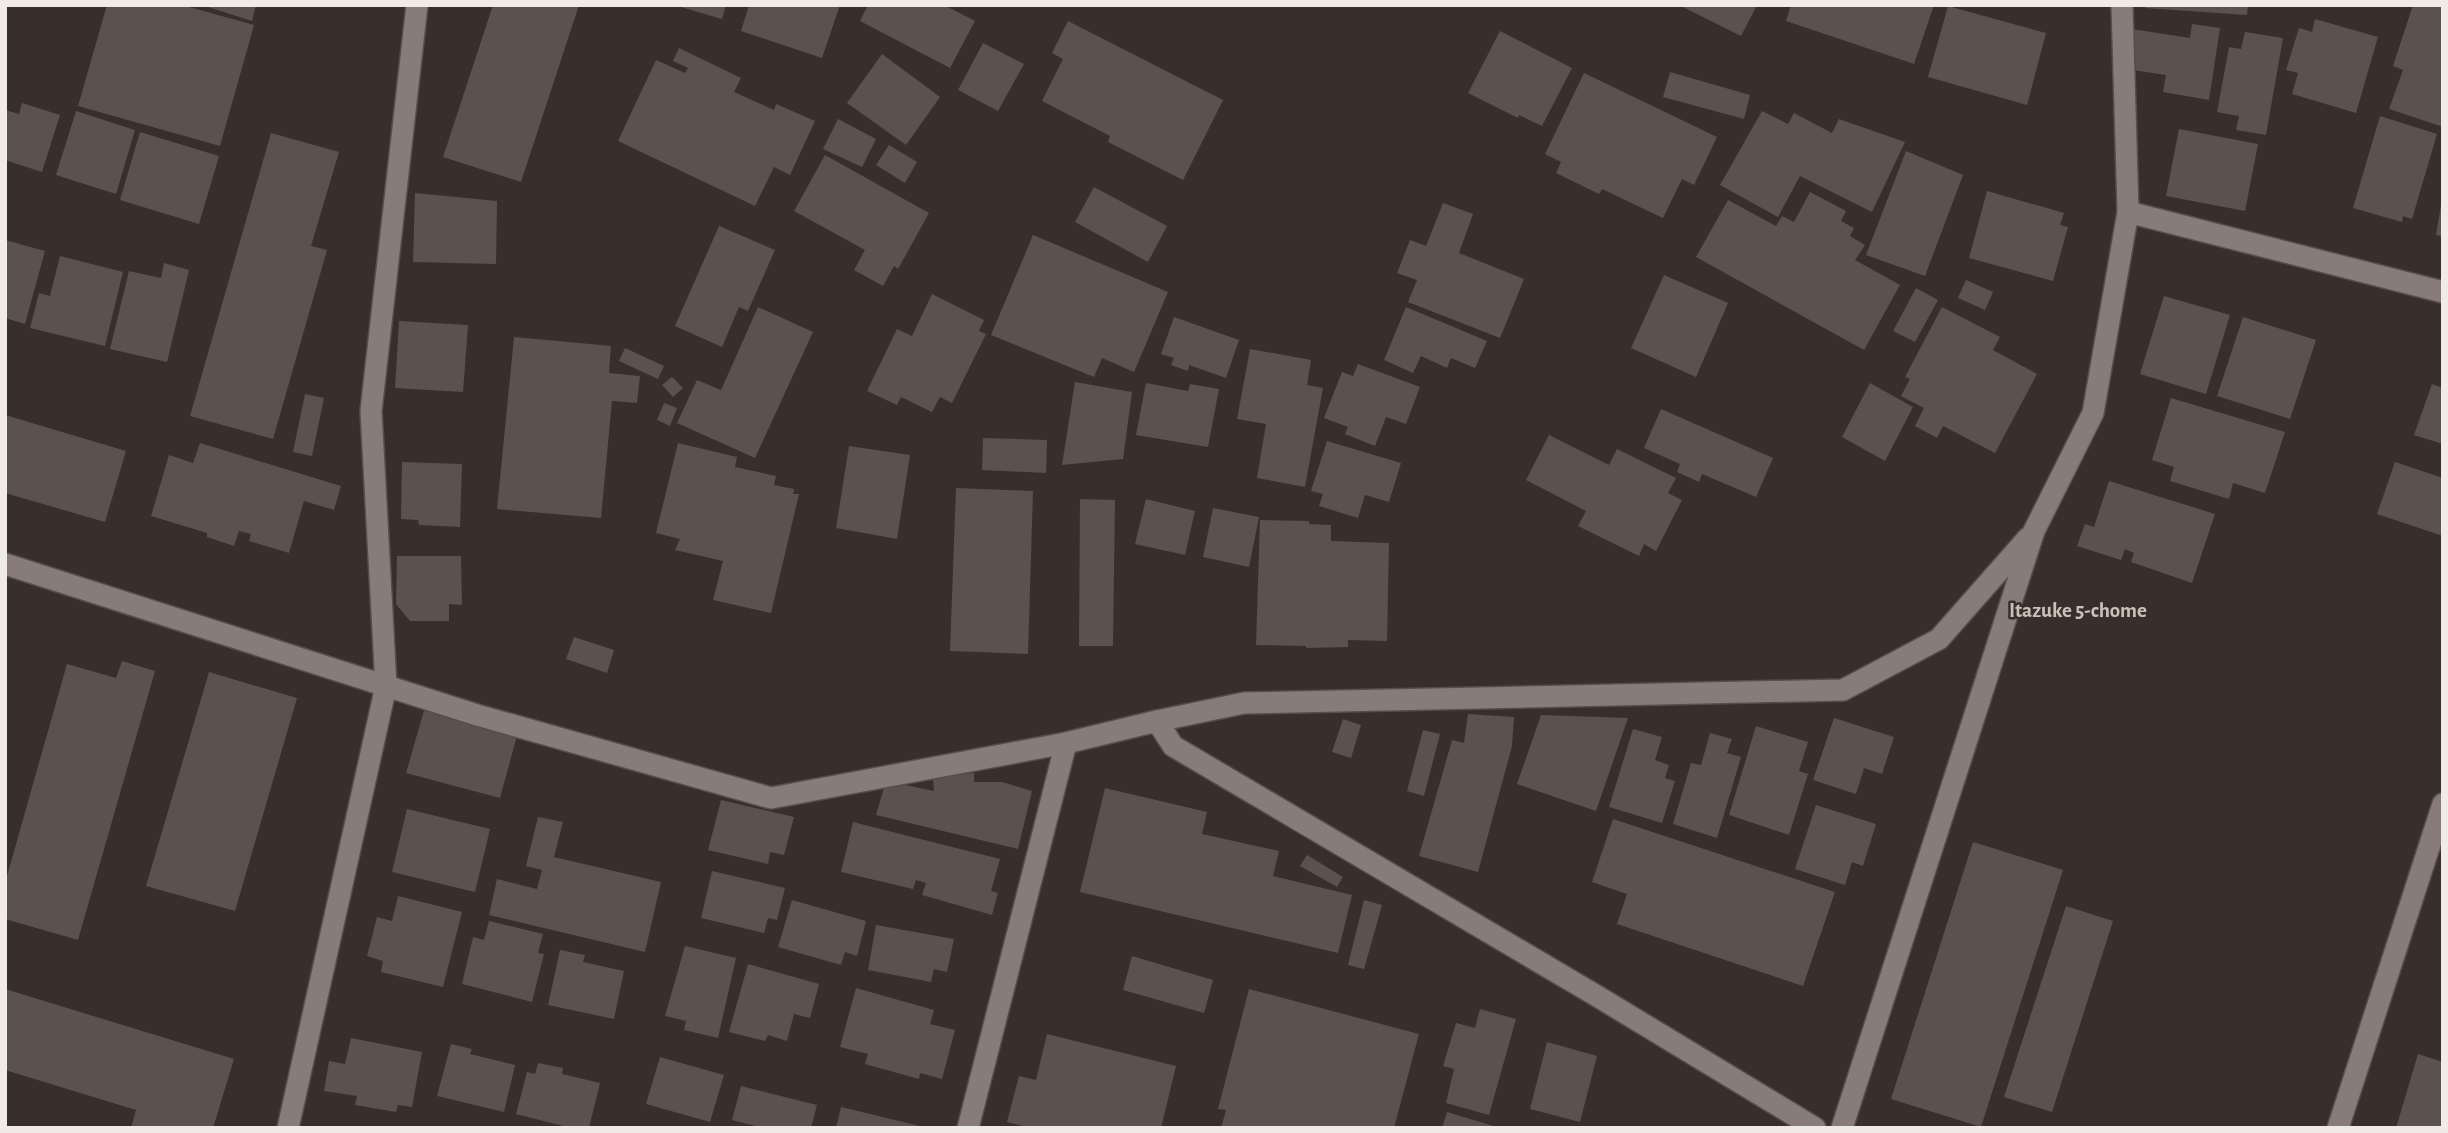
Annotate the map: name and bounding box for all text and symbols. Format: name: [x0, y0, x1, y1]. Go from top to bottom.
district label: Itazuke 5-chome: [2009, 600, 2147, 621]

